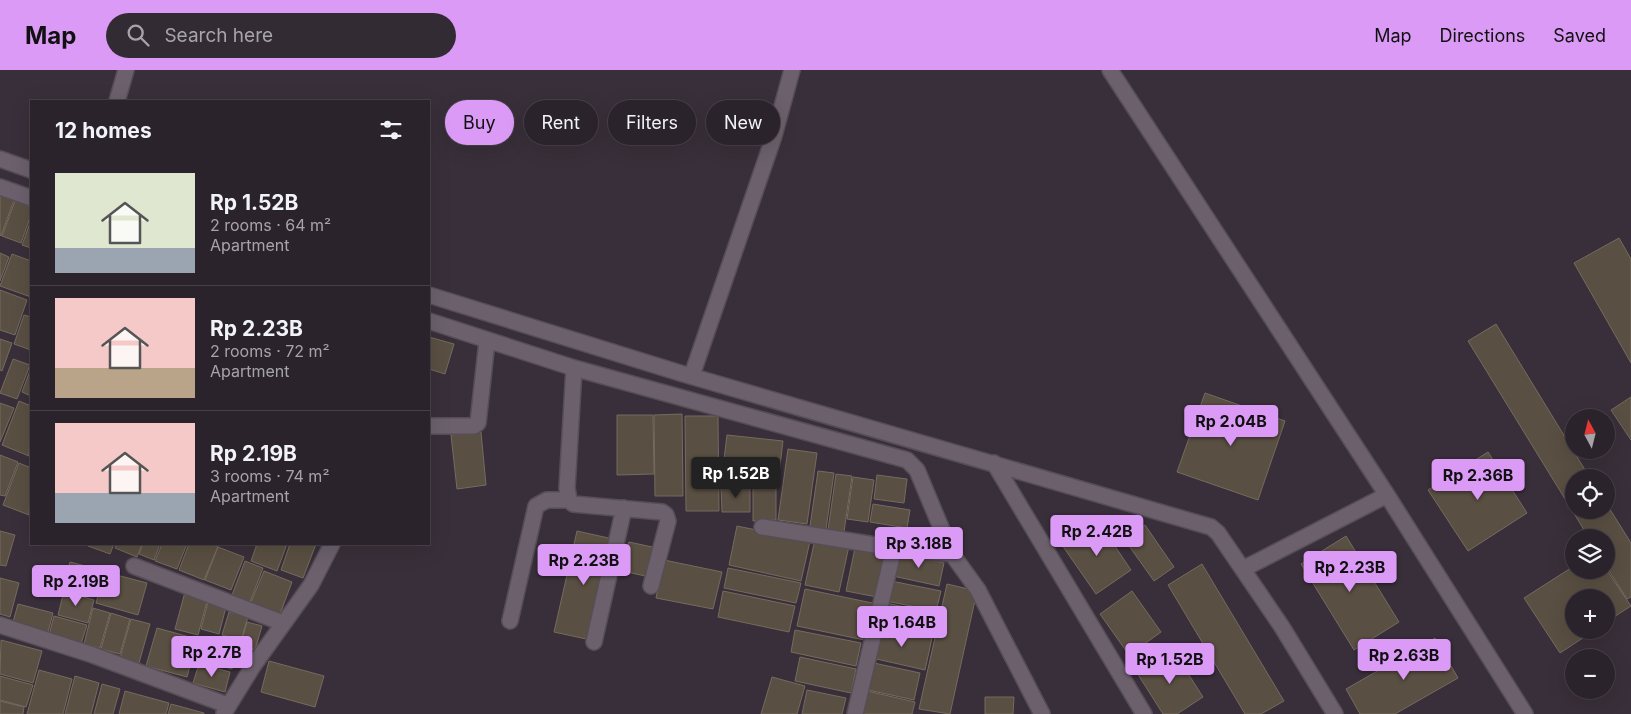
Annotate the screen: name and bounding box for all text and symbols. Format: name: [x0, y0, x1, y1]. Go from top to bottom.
search box: [106, 13, 456, 58]
text: Map: [25, 21, 76, 50]
icon: search: [124, 21, 152, 49]
text: Search here: [164, 24, 273, 47]
text: Map: [1374, 25, 1412, 46]
text: Directions: [1440, 25, 1525, 46]
text: Saved: [1553, 25, 1606, 46]
chip: Buy: [445, 100, 514, 145]
chip: Rent: [524, 100, 598, 145]
chip: Filters: [608, 100, 696, 145]
chip: New: [706, 100, 780, 145]
icon: filters: [377, 116, 405, 144]
text: 12 homes: [55, 118, 152, 143]
text: Rp 1.52B: [210, 190, 298, 215]
icon: home: [95, 193, 155, 253]
text: 2 rooms · 64 m²: [210, 215, 331, 235]
text: Apartment: [210, 235, 290, 255]
text: Rp 2.23B: [210, 316, 303, 341]
icon: home: [95, 318, 155, 378]
text: 2 rooms · 72 m²: [210, 341, 330, 361]
text: Apartment: [210, 361, 290, 381]
pin: Rp 2.04B: [1179, 404, 1283, 447]
north arrow: [1565, 409, 1615, 459]
map controls: [1565, 409, 1615, 699]
text: Rp 2.04B: [1195, 411, 1267, 431]
text: Rp 2.19B: [210, 441, 297, 466]
icon: home: [95, 443, 155, 503]
pin: Rp 1.52B: [684, 456, 788, 499]
pin: Rp 2.36B: [1426, 458, 1530, 501]
text: Rp 1.52B: [702, 463, 770, 483]
text: Rp 2.36B: [1443, 465, 1513, 485]
text: 3 rooms · 74 m²: [210, 466, 329, 486]
button: locate: [1565, 469, 1615, 519]
text: Apartment: [210, 486, 290, 506]
pin: Rp 2.42B: [1045, 514, 1149, 557]
text: Rp 2.42B: [1061, 521, 1133, 541]
pin: Rp 3.18B: [867, 526, 971, 569]
button: layers: [1565, 529, 1615, 579]
text: Rp 3.18B: [886, 533, 952, 553]
pin: Rp 2.23B: [532, 544, 636, 586]
text: Rp 2.23B: [549, 550, 619, 570]
pin: Rp 2.23B: [1298, 550, 1402, 593]
text: Rp 2.23B: [1315, 557, 1385, 577]
pin: Rp 2.19B: [24, 564, 128, 607]
text: Rp 2.19B: [43, 571, 109, 591]
button: +: [1565, 589, 1615, 639]
pin: Rp 1.64B: [850, 606, 954, 648]
text: Rp 1.64B: [868, 612, 936, 632]
pin: Rp 2.7B: [166, 636, 258, 678]
pin: Rp 2.63B: [1352, 638, 1456, 681]
text: Rp 2.7B: [182, 642, 242, 662]
pin: Rp 1.52B: [1118, 642, 1222, 685]
text: Rp 2.63B: [1369, 645, 1439, 665]
text: Rp 1.52B: [1136, 649, 1204, 669]
button: −: [1565, 649, 1615, 699]

